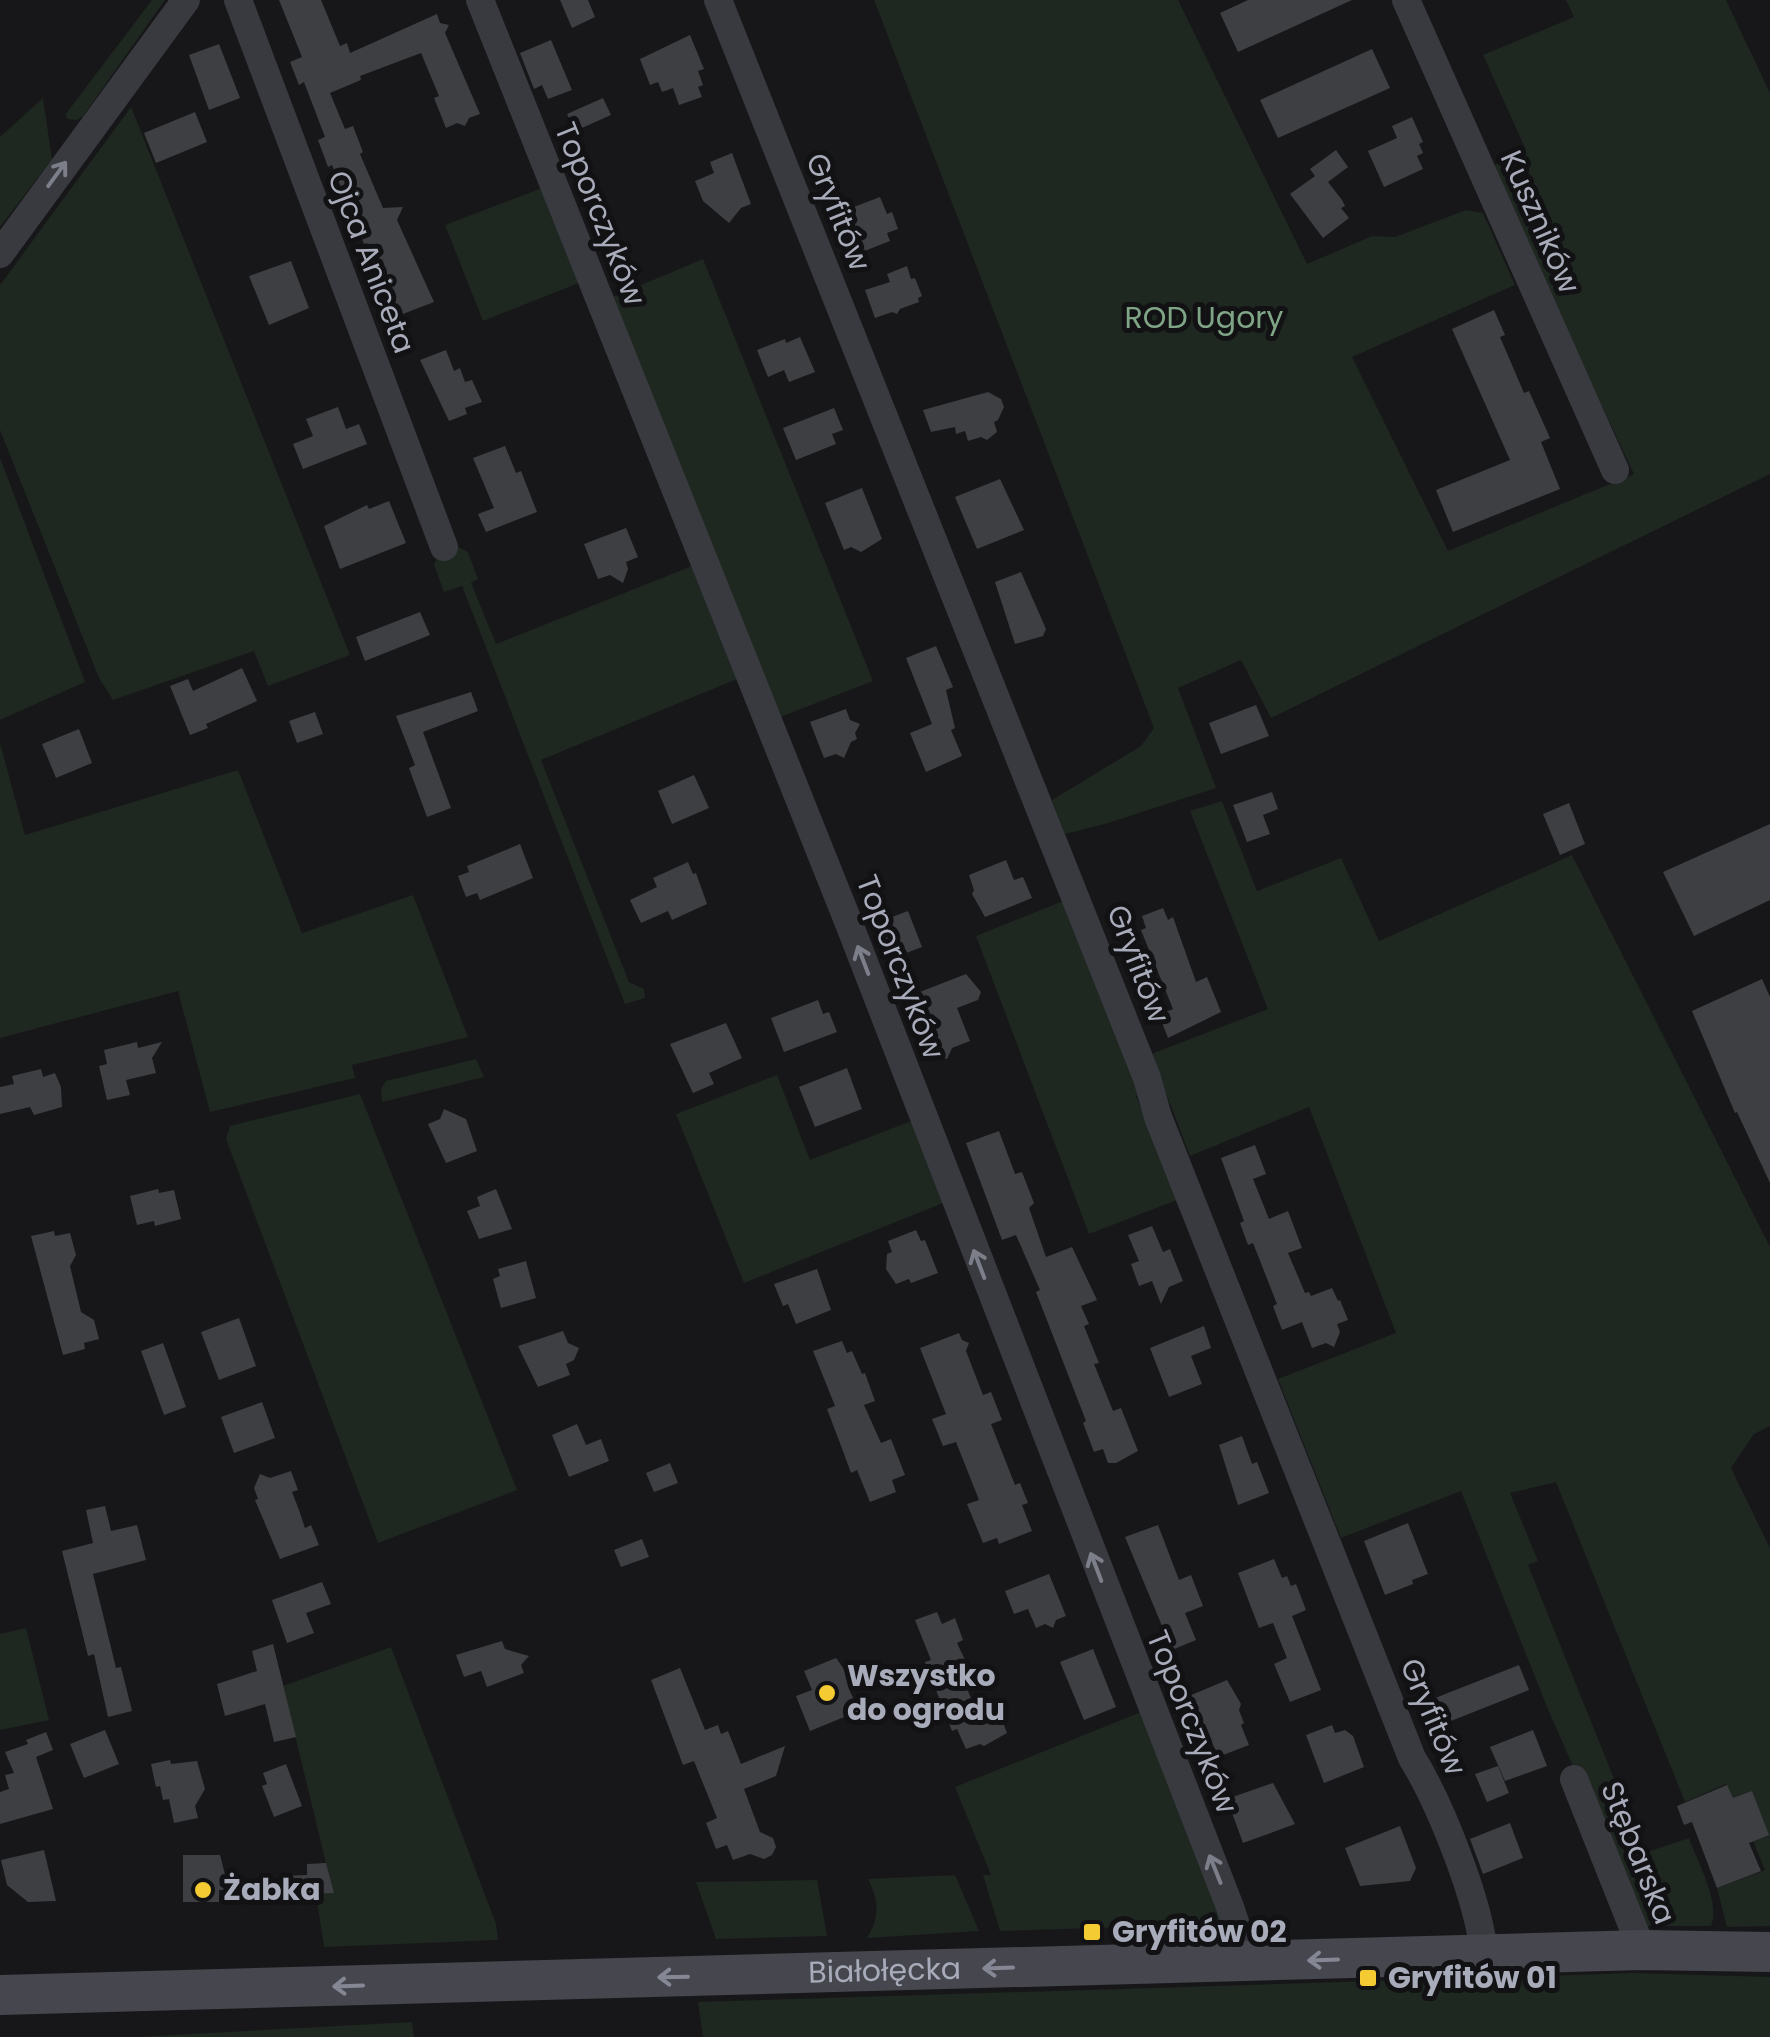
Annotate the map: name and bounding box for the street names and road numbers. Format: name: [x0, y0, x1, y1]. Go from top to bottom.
street label: Toporczyków: [544, 116, 657, 312]
street label: Kuszników: [1490, 143, 1591, 300]
street label: Gryfitów: [795, 147, 882, 277]
street label: Ojca Aniceta: [317, 164, 426, 359]
street label: Toporczyków: [846, 869, 955, 1065]
street label: Gryfitów: [1096, 899, 1181, 1029]
street label: Toporczyków: [1136, 1624, 1249, 1820]
street label: Gryfitów: [1390, 1652, 1478, 1782]
street label: Stębarska: [1590, 1775, 1687, 1931]
street label: Białołęcka: [808, 1947, 962, 1994]

